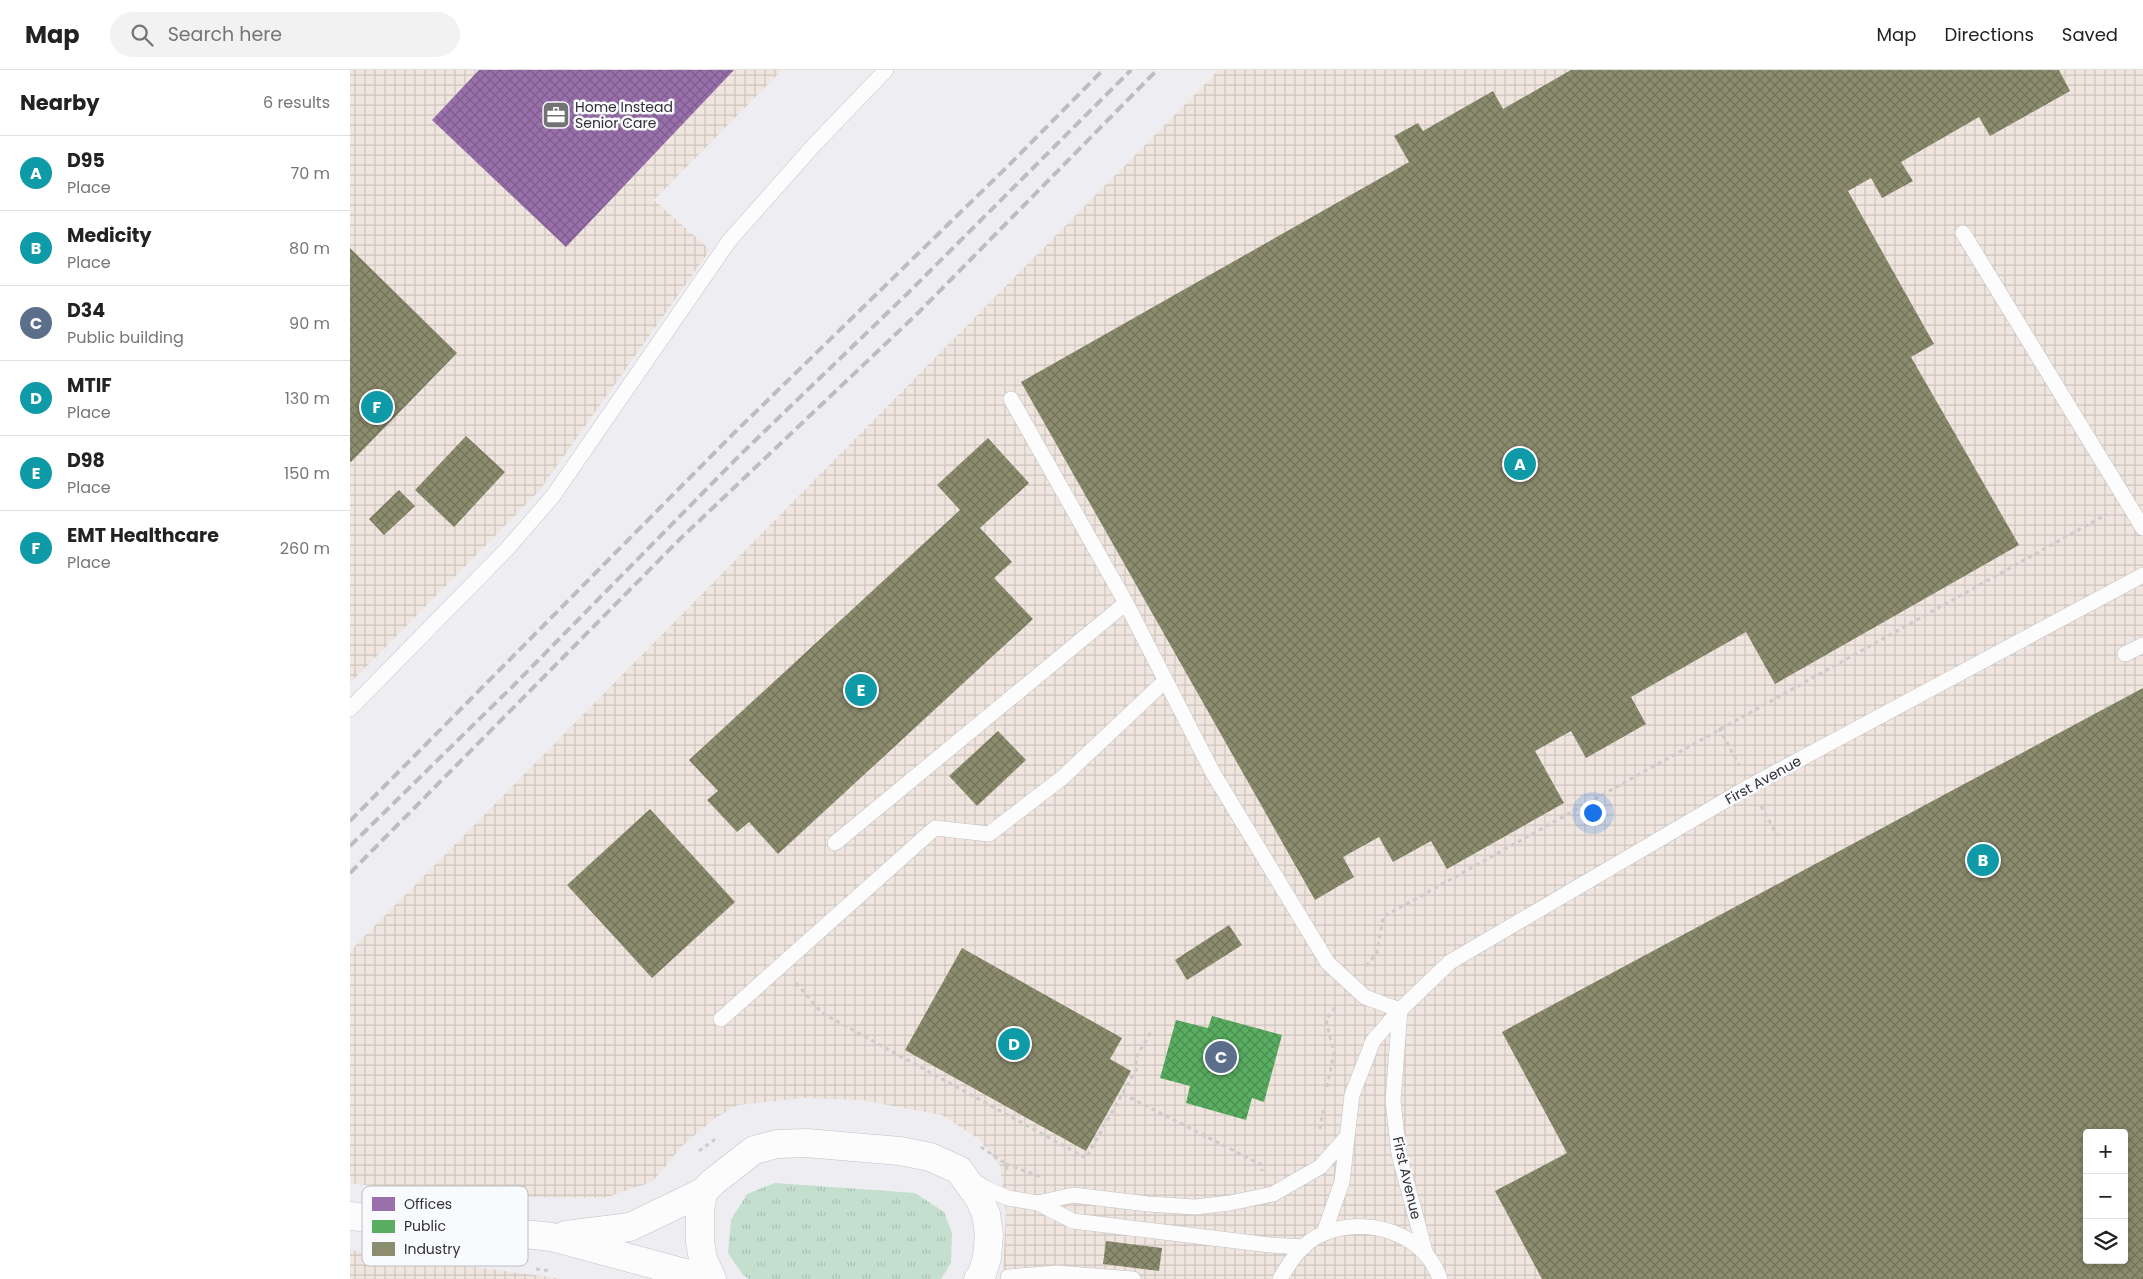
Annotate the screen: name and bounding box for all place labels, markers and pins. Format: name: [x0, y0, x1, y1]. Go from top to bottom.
place label: Home Instead Senior Care: [575, 97, 673, 133]
office icon: Home Instead Senior Care: [541, 100, 571, 130]
pin: F: [361, 388, 393, 426]
pin: A: [1504, 445, 1536, 483]
pin: E: [845, 671, 877, 709]
pin: B: [1967, 841, 1999, 879]
pin: D: [998, 1025, 1030, 1063]
pin: C: [1205, 1038, 1237, 1076]

